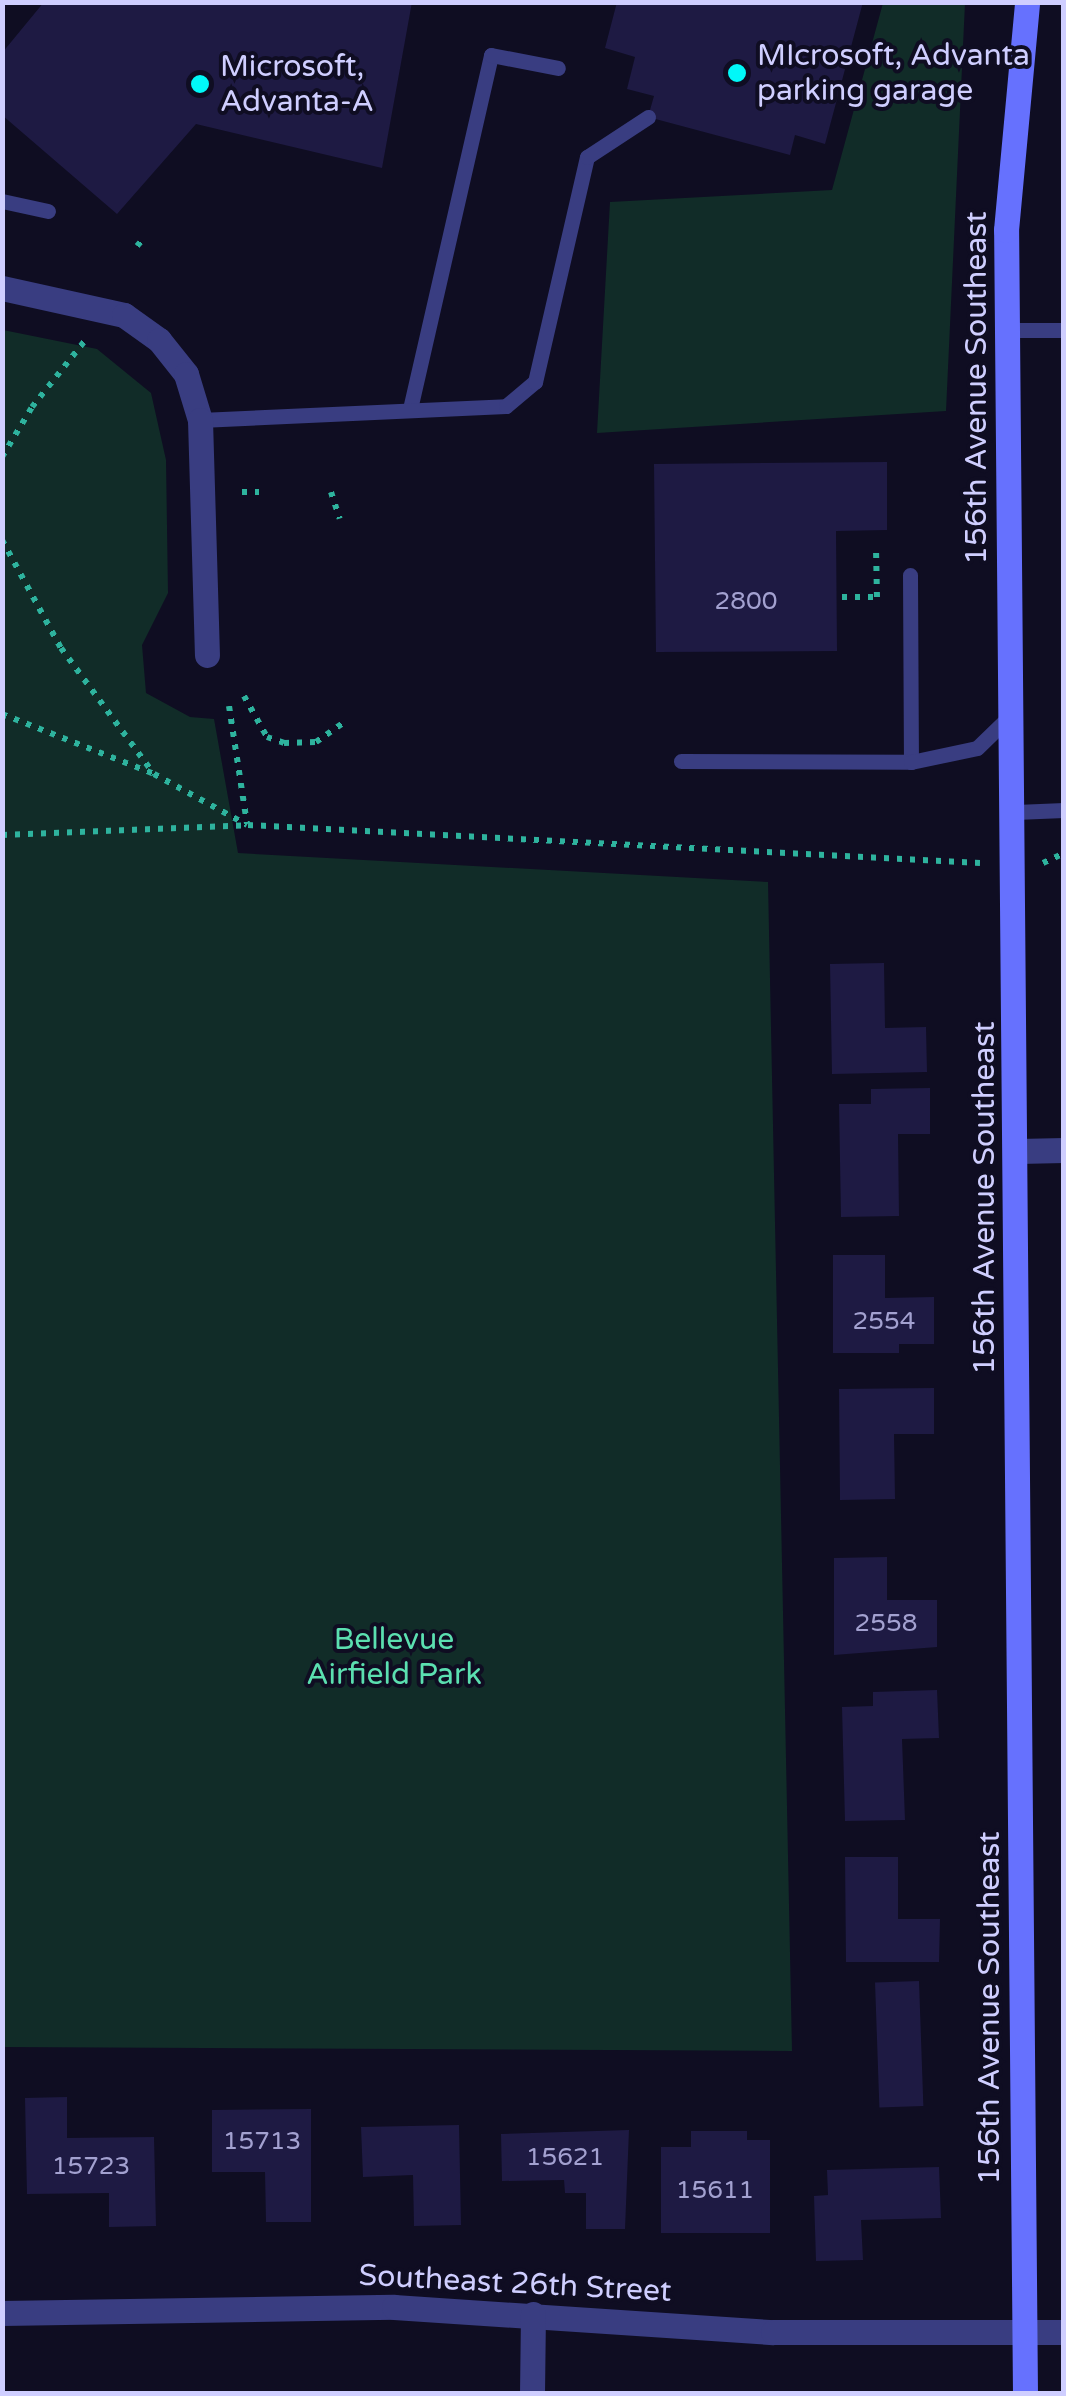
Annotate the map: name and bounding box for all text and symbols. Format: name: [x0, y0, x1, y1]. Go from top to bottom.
place label: MIcrosoft, Advanta parking garage: [757, 38, 1030, 108]
place label: Microsoft, Advanta-A: [220, 49, 374, 120]
marker: MIcrosoft, Advanta parking garage: [726, 62, 748, 84]
marker: Microsoft, Advanta-A: [189, 73, 211, 95]
street label: 156th Avenue Southeast: [959, 211, 995, 565]
house number: 2800: [715, 586, 777, 616]
street label: 156th Avenue Southeast: [967, 1021, 1003, 1375]
house number: 2554: [853, 1306, 915, 1336]
house number: 2558: [855, 1608, 917, 1638]
park label: Bellevue Airfield Park: [306, 1622, 482, 1692]
street label: 156th Avenue Southeast: [972, 1831, 1008, 2185]
house number: 15713: [223, 2126, 301, 2156]
house number: 15621: [526, 2142, 604, 2172]
house number: 15723: [52, 2151, 130, 2181]
house number: 15611: [676, 2175, 754, 2205]
street label: Southeast 26th Street: [358, 2258, 672, 2310]

